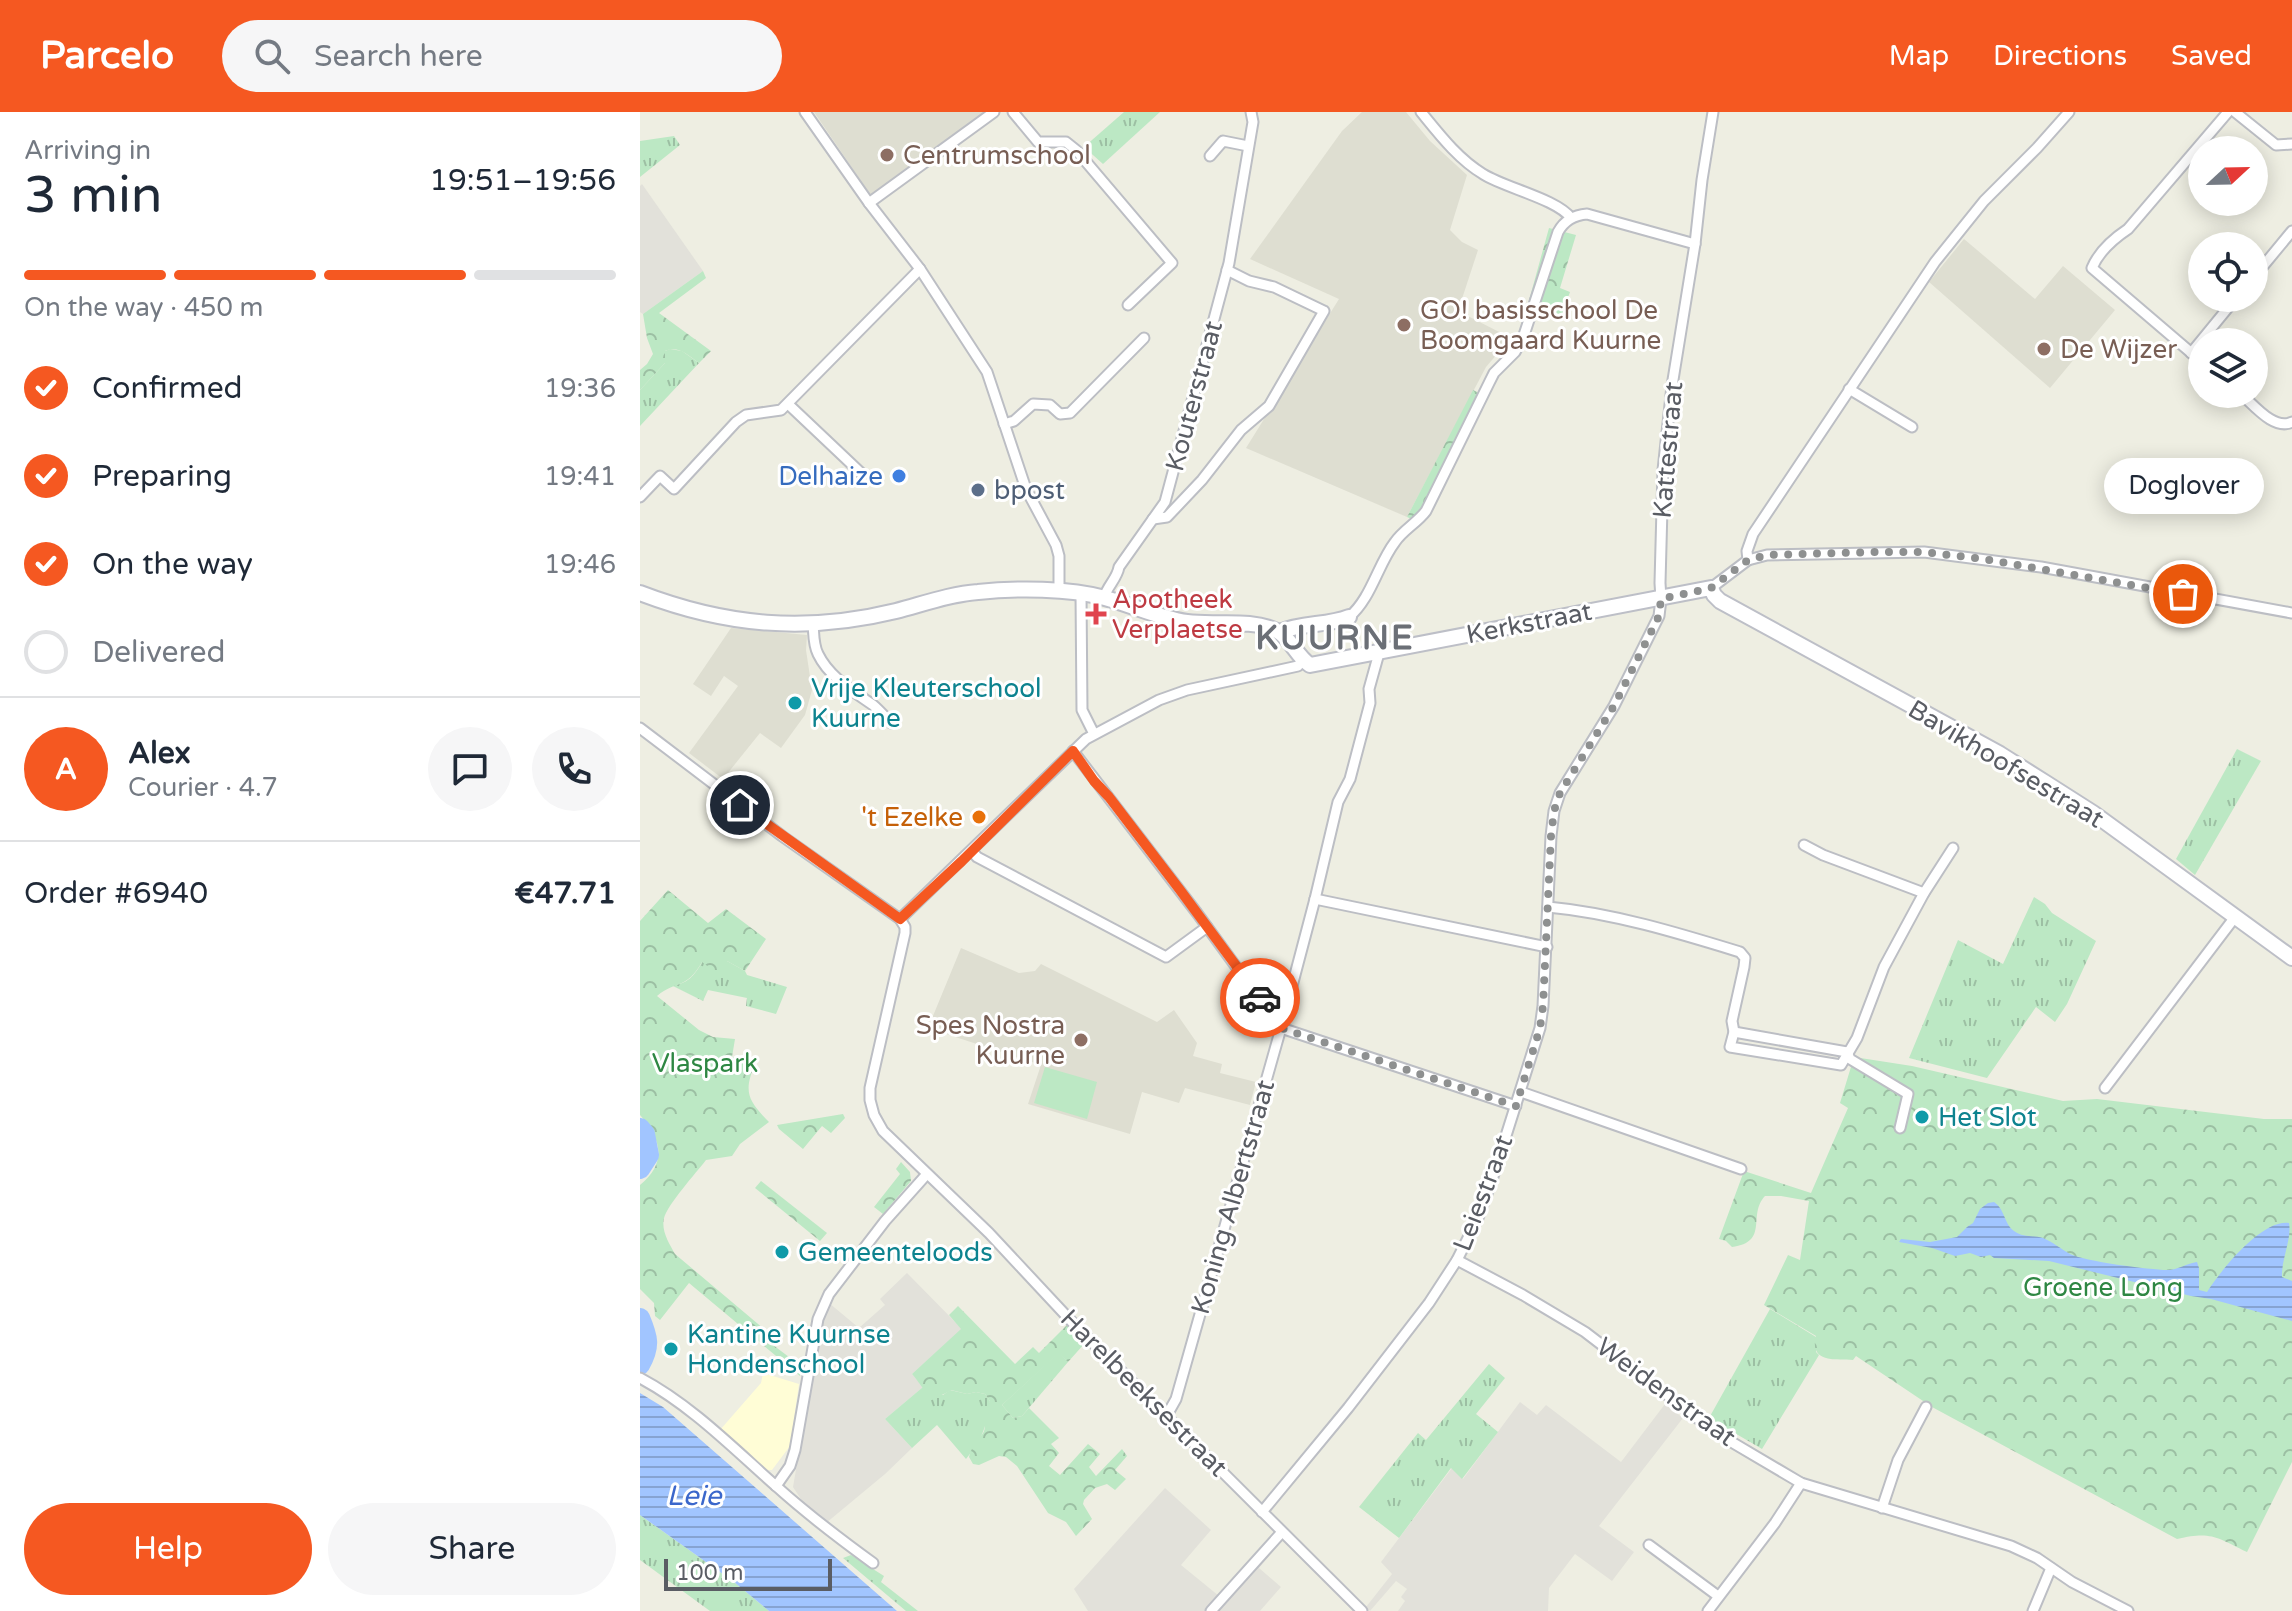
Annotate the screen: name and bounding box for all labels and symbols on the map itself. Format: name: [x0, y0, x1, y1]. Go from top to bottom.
north arrow: [2188, 136, 2268, 216]
place label: Centrumschool: [903, 140, 1091, 171]
marker: Centrumschool: [878, 146, 896, 164]
place label: GO! basisschool De Boomgaard Kuurne: [1420, 295, 1661, 356]
marker: GO! basisschool De Boomgaard Kuurne: [1395, 316, 1413, 334]
street label: Kouterstraat: [1159, 317, 1229, 475]
place label: De Wijzer: [2060, 334, 2177, 365]
marker: De Wijzer: [2035, 340, 2053, 358]
street label: Kattestraat: [1647, 380, 1689, 520]
callout: Doglover: [2103, 458, 2263, 514]
place label: Delhaize: [778, 461, 883, 492]
marker: Delhaize: [890, 467, 908, 485]
place label: bpost: [994, 475, 1065, 506]
marker: bpost: [969, 481, 987, 499]
pin: [2149, 560, 2217, 628]
place label: Apotheek Verplaetse: [1112, 584, 1243, 645]
street label: Kerkstraat: [1464, 596, 1594, 650]
marker: Apotheek Verplaetse: [1087, 605, 1105, 623]
district label: KUURNE: [1255, 618, 1415, 659]
place label: Vrije Kleuterschool Kuurne: [811, 673, 1042, 734]
street label: Bavikhoofsestraat: [1903, 693, 2109, 835]
marker: Vrije Kleuterschool Kuurne: [786, 694, 804, 712]
pin: [706, 771, 774, 839]
place label: 't Ezelke: [861, 802, 963, 833]
marker: 't Ezelke: [970, 808, 988, 826]
courier: [1220, 958, 1300, 1038]
place label: Spes Nostra Kuurne: [916, 1010, 1065, 1071]
marker: Spes Nostra Kuurne: [1072, 1031, 1090, 1049]
park label: Vlaspark: [652, 1048, 758, 1079]
street label: Koning Albertstraat: [1185, 1076, 1281, 1318]
place label: Het Slot: [1938, 1102, 2037, 1133]
marker: Het Slot: [1913, 1108, 1931, 1126]
street label: Leiestraat: [1447, 1130, 1519, 1256]
place label: Gemeenteloods: [798, 1237, 993, 1268]
marker: Gemeenteloods: [773, 1243, 791, 1261]
park label: Groene Long: [2023, 1272, 2183, 1303]
street label: Harelbeeksestraat: [1054, 1303, 1234, 1483]
place label: Kantine Kuurnse Hondenschool: [687, 1319, 890, 1380]
street label: Weidenstraat: [1590, 1331, 1742, 1453]
marker: Kantine Kuurnse Hondenschool: [662, 1340, 680, 1358]
water label: Leie: [667, 1479, 724, 1513]
scale bar: [664, 1555, 832, 1591]

